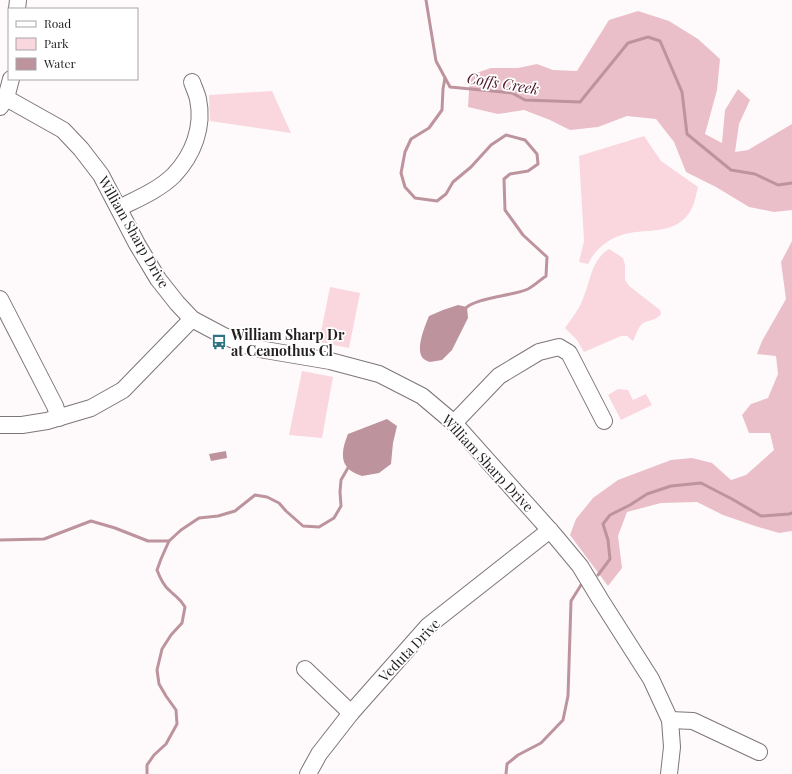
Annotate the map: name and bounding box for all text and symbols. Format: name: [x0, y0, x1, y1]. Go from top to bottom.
legend: [8, 8, 138, 80]
text: Road: [44, 15, 71, 31]
text: Park: [44, 35, 69, 51]
text: Water: [43, 55, 77, 71]
water label: Coffs Creek: [466, 67, 541, 99]
street label: William Sharp Drive: [94, 172, 174, 291]
place label: William Sharp Dr at Ceanothus Cl: [230, 325, 345, 360]
bus stop icon: William Sharp Dr at Ceanothus Cl: [210, 333, 228, 351]
street label: William Sharp Drive: [437, 410, 538, 516]
street label: Veduta Drive: [373, 614, 444, 686]

